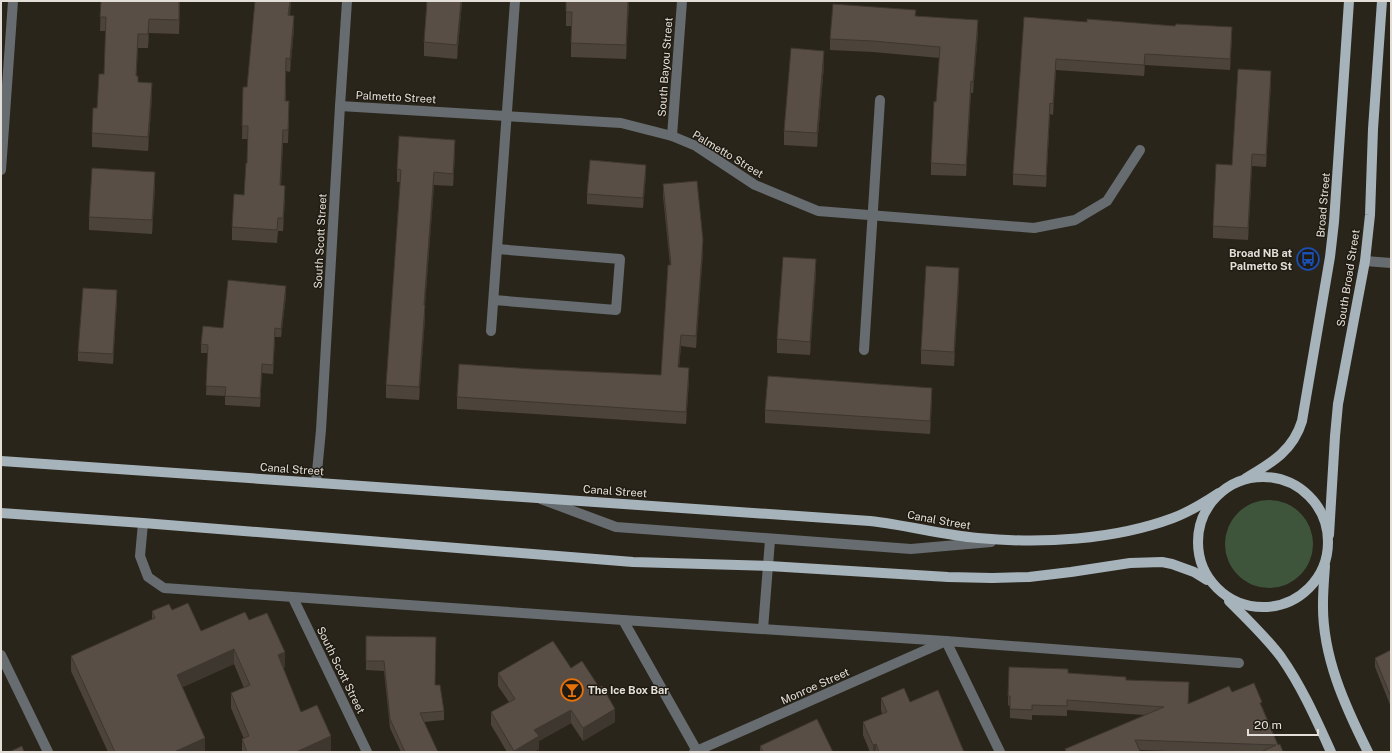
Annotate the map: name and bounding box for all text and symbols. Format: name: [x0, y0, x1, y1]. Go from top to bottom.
street label: South Bayou Street: [656, 17, 674, 117]
street label: Palmetto Street: [355, 89, 437, 105]
street label: Palmetto Street: [690, 128, 766, 180]
street label: Broad Street: [1314, 172, 1332, 238]
street label: South Scott Street: [312, 193, 328, 289]
street label: South Broad Street: [1334, 228, 1362, 328]
bus stop icon: Broad NB at Palmetto St: [1295, 246, 1321, 272]
place label: Broad NB at Palmetto St: [1229, 247, 1292, 272]
street label: Canal Street: [260, 461, 324, 477]
street label: Canal Street: [583, 483, 647, 499]
street label: Canal Street: [906, 509, 972, 531]
street label: South Scott Street: [315, 625, 367, 715]
street label: Monroe Street: [779, 666, 851, 706]
bar icon: The Ice Box Bar: [559, 677, 585, 703]
place label: The Ice Box Bar: [588, 684, 669, 696]
scale bar: [1248, 711, 1318, 737]
text: 20 m: [1254, 718, 1282, 732]

